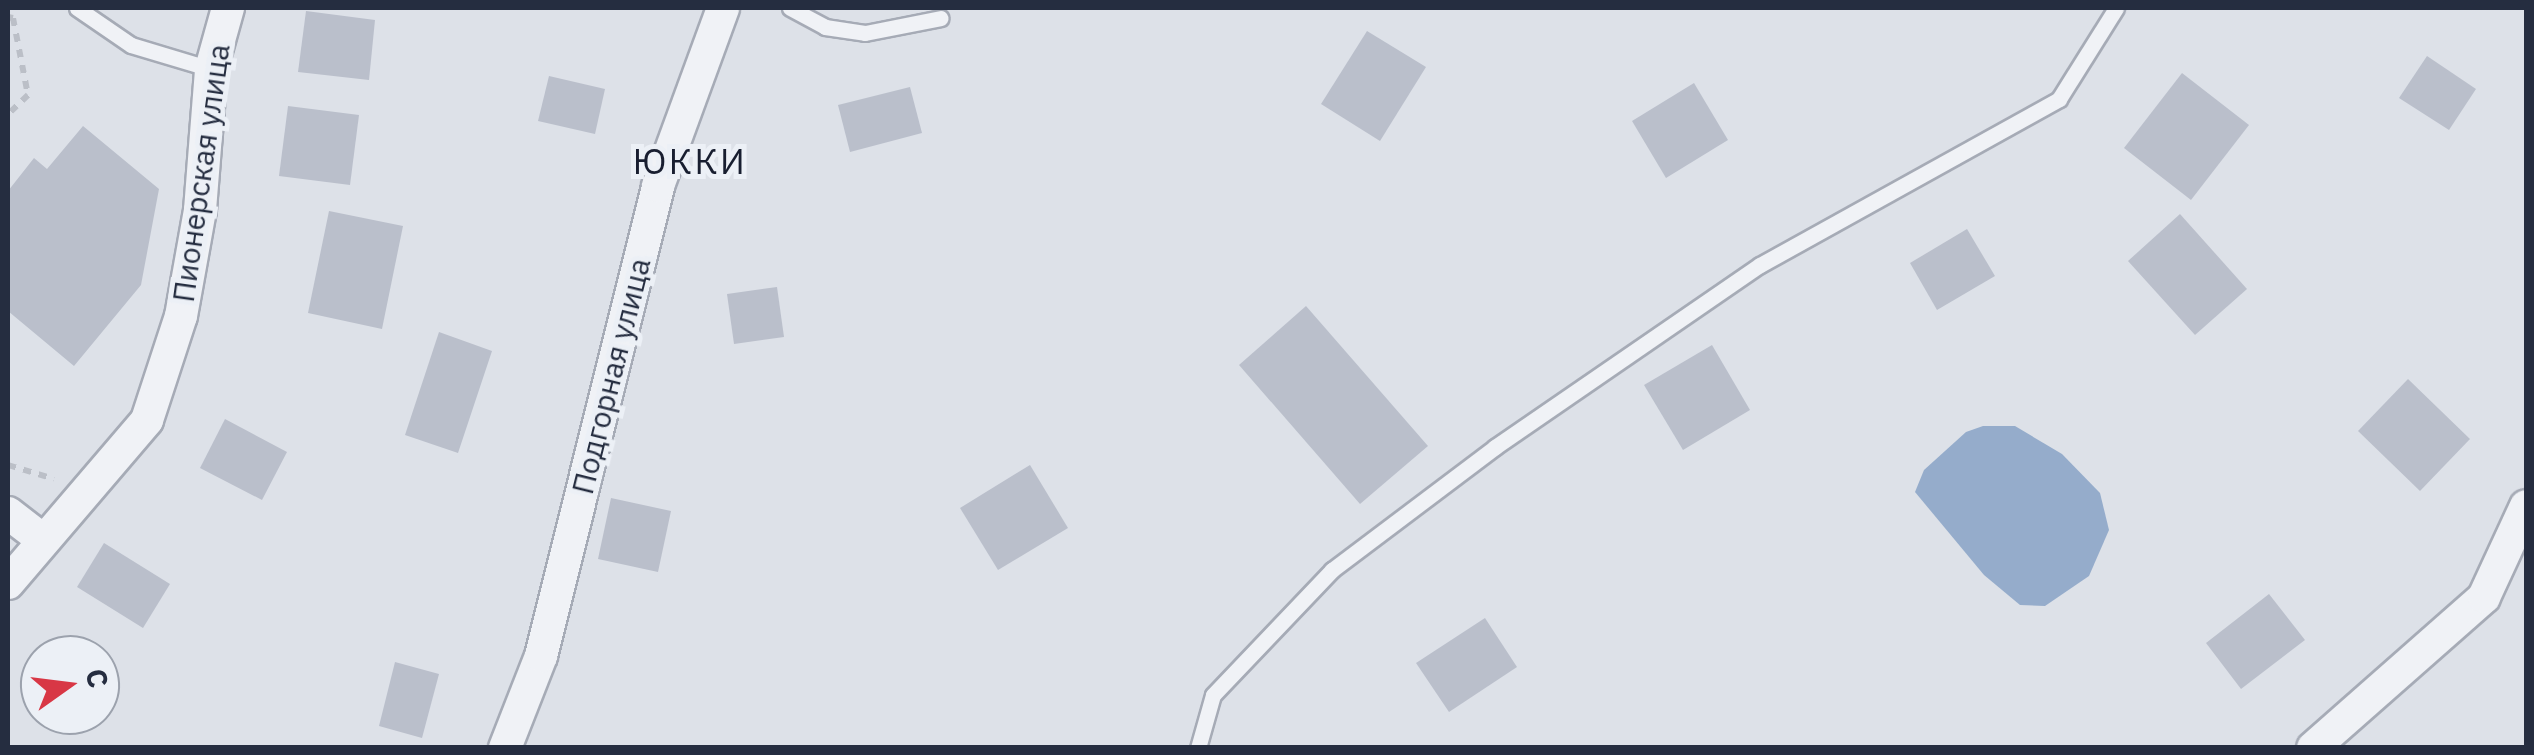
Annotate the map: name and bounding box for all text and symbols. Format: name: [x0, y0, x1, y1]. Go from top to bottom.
street label: Пионерская улица: [165, 42, 237, 304]
district label: ЮККИ: [633, 140, 747, 182]
street label: Подгорная улица: [564, 254, 658, 498]
north arrow: [20, 635, 120, 735]
text: С: [77, 665, 118, 691]

